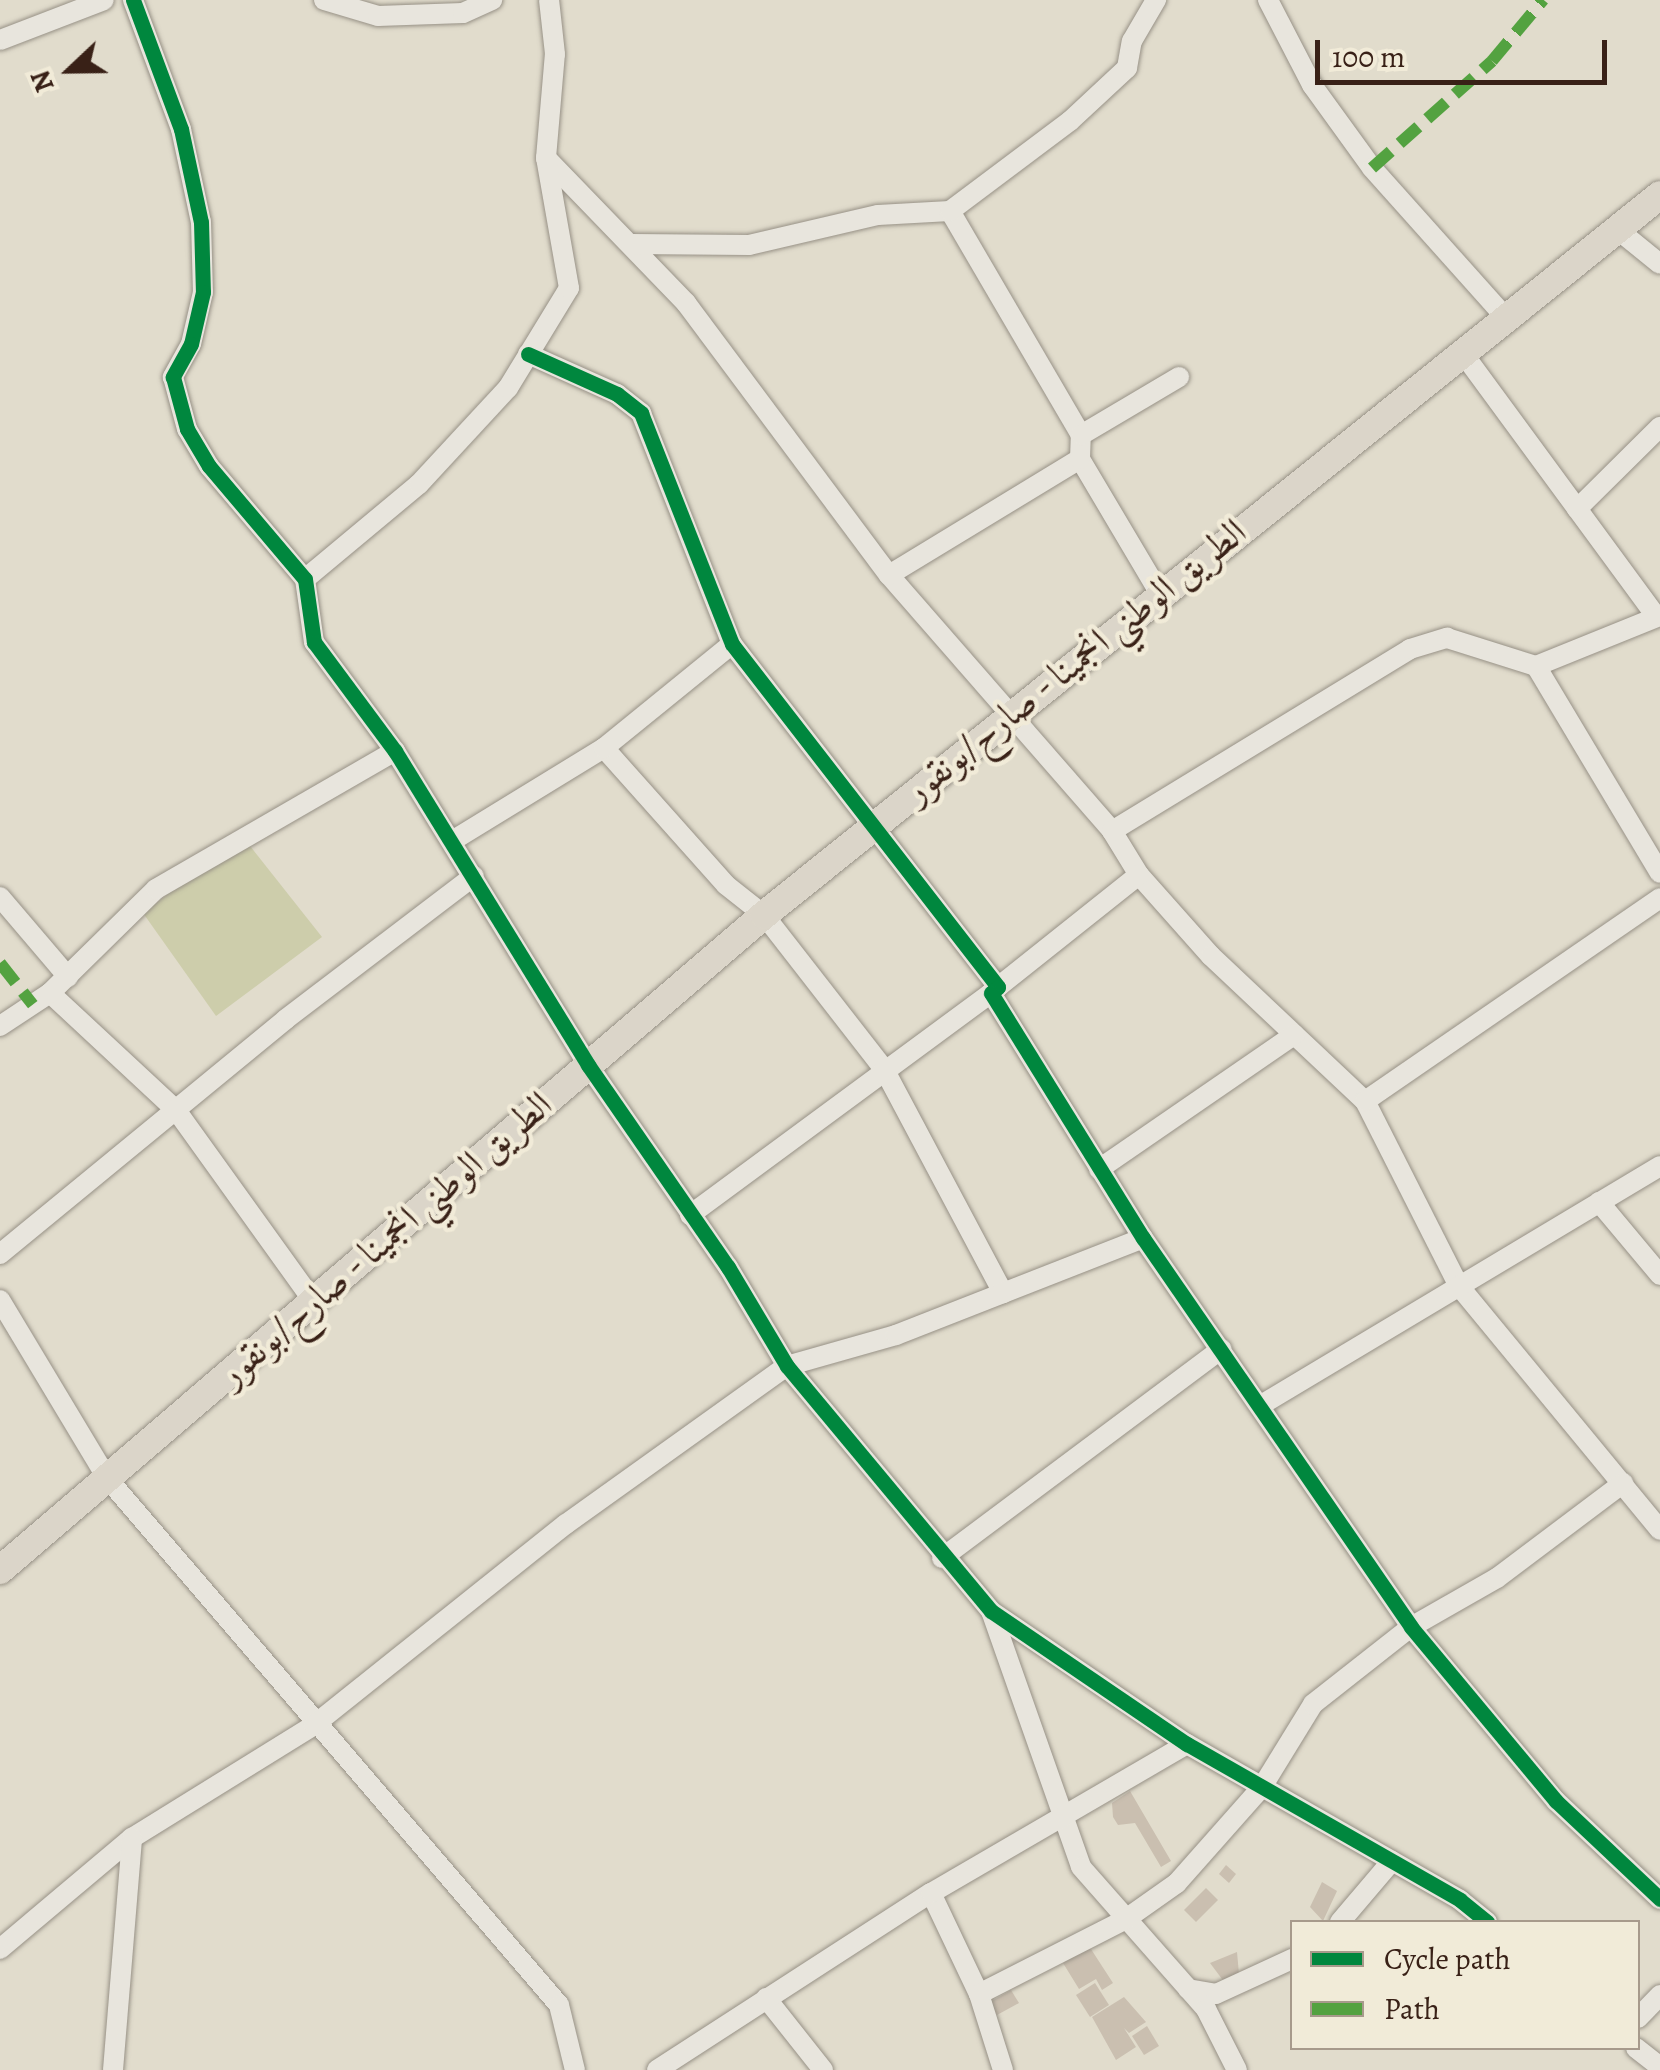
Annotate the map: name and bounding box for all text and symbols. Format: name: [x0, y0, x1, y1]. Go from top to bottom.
north arrow: [20, 20, 120, 120]
scale bar: [1320, 20, 1612, 82]
text: 100 m: [1332, 37, 1405, 77]
text: N: [21, 65, 64, 98]
street label: الطريق الوطني انجمينا - صارح/بونقور: [894, 508, 1256, 814]
street label: الطريق الوطني انجمينا - صارح/بونقور: [208, 1081, 562, 1397]
legend: [1290, 1920, 1640, 2050]
text: Cycle path: [1384, 1939, 1511, 1979]
text: Path: [1384, 1989, 1440, 2029]

